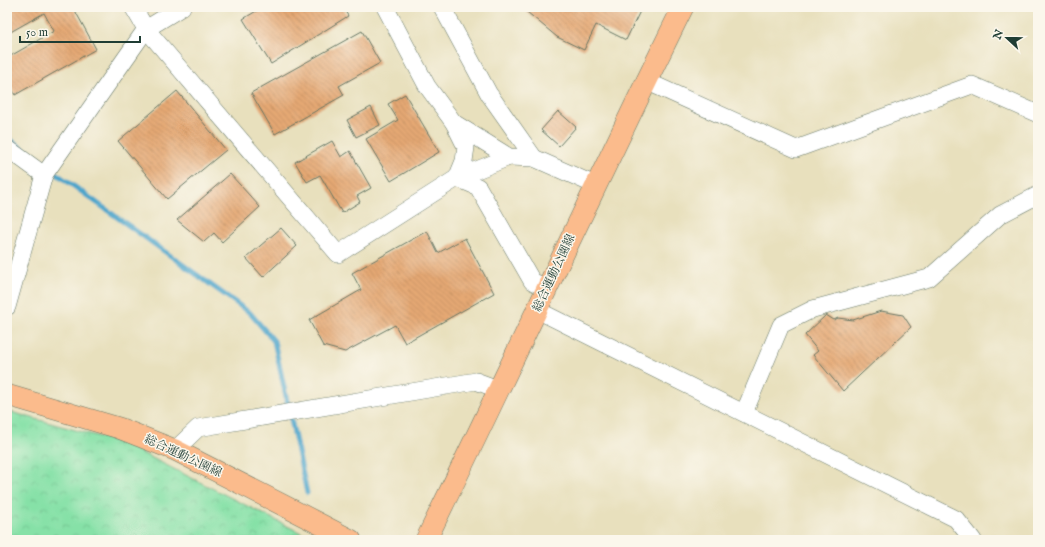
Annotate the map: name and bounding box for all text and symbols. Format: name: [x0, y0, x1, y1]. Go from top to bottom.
scale bar: [20, 18, 140, 44]
north arrow: [987, 18, 1027, 58]
text: 50 m: [26, 25, 48, 40]
text: N: [990, 27, 1007, 43]
street label: 総合運動公園線: [529, 232, 579, 314]
street label: 総合運動公園線: [142, 431, 224, 481]

